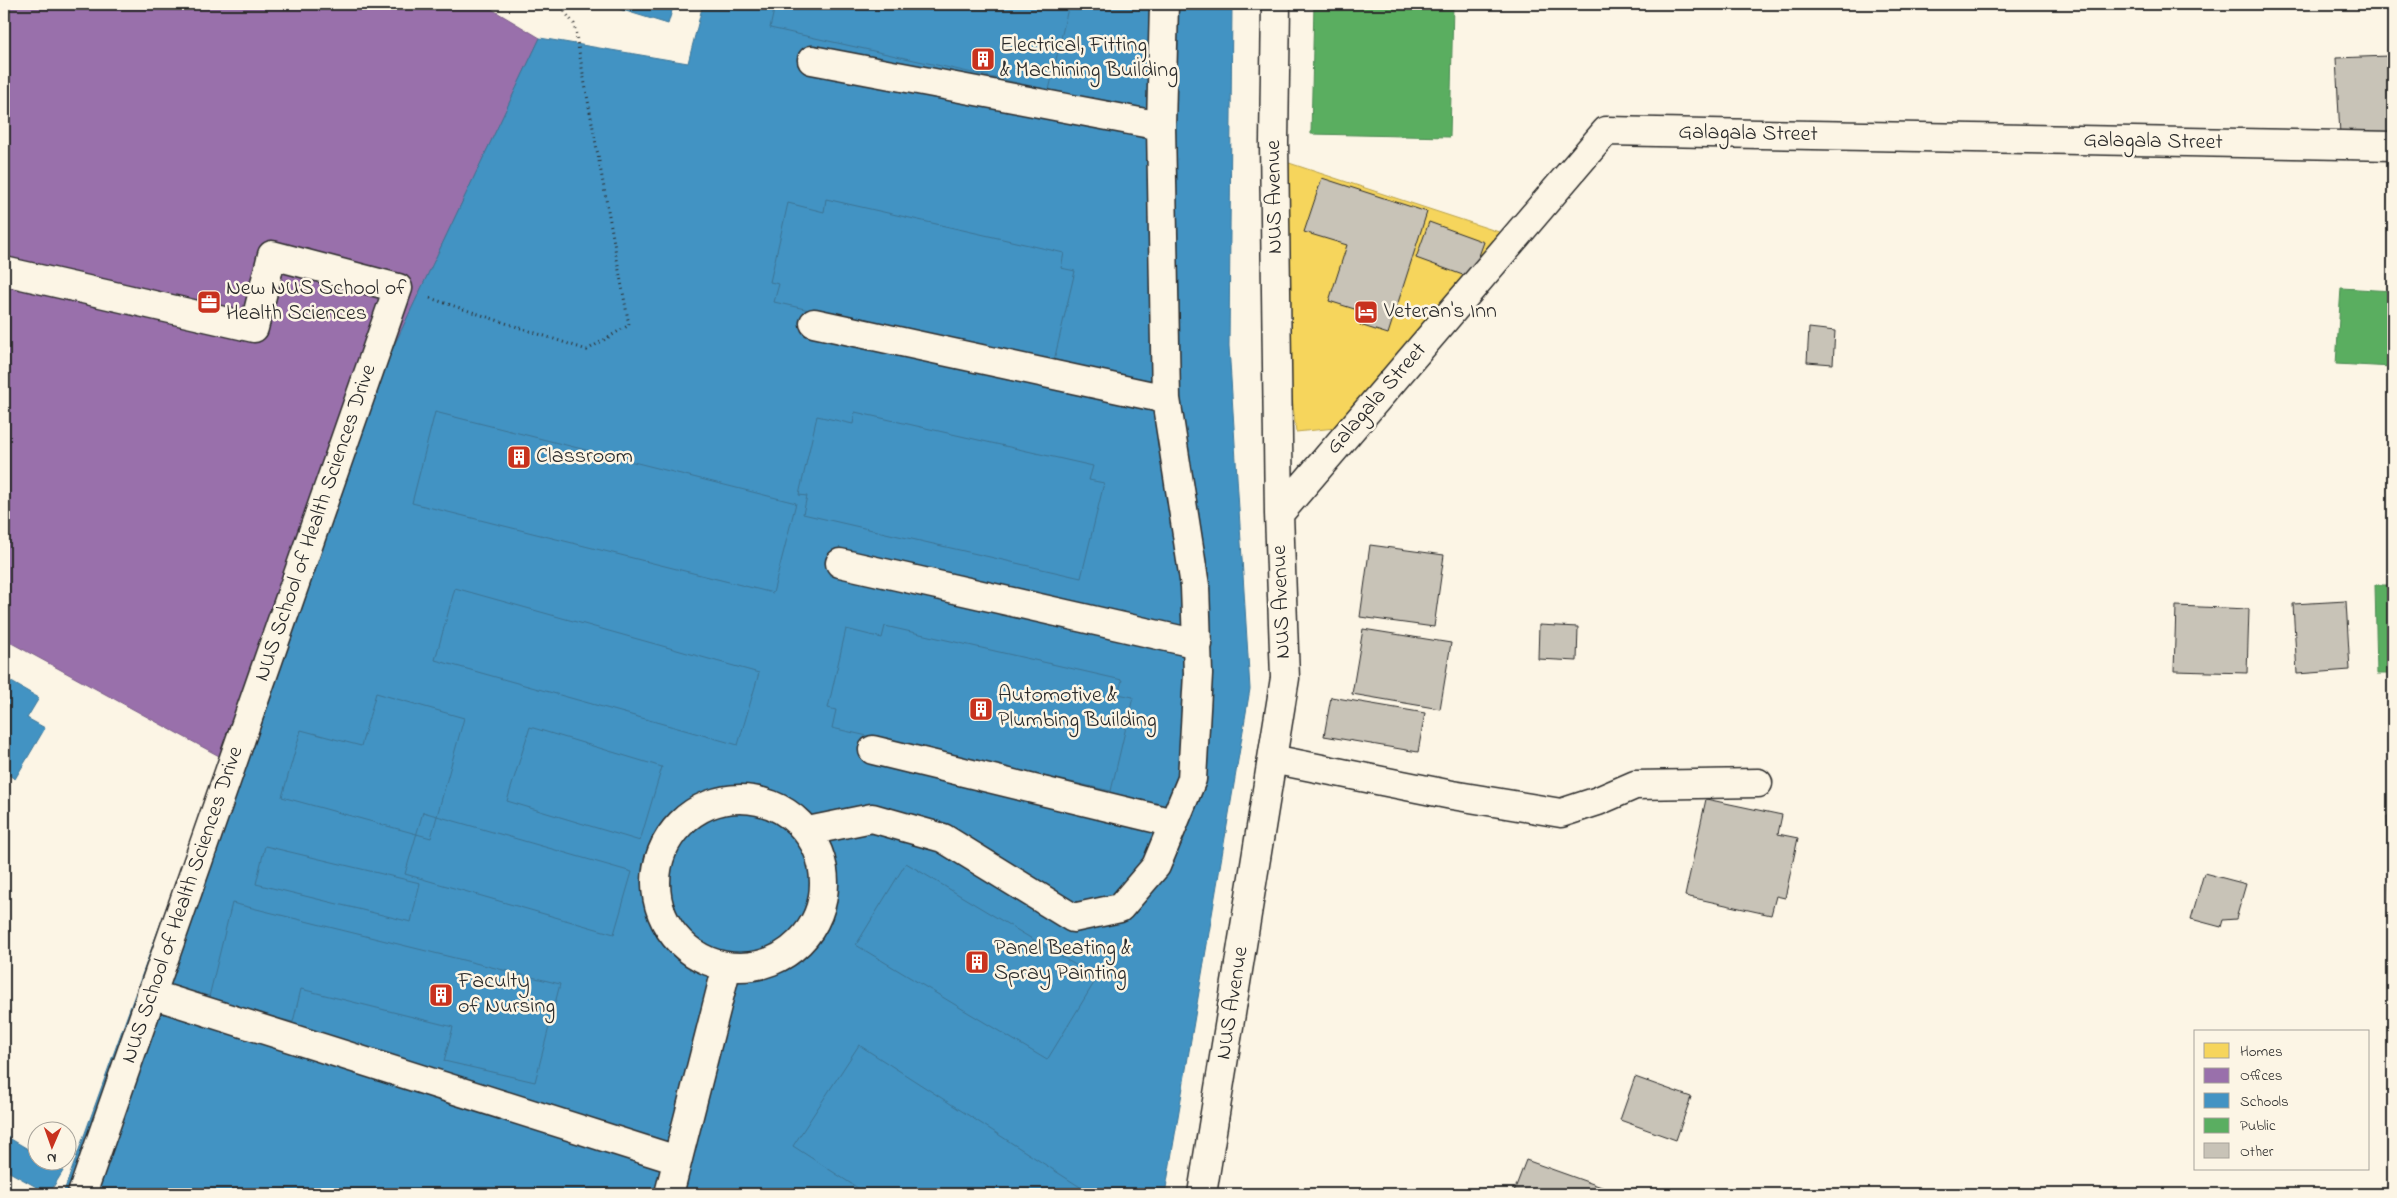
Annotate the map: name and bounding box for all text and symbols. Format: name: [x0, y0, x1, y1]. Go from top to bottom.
place label: Electrical, Fitting & Machining Building: [1000, 30, 1178, 88]
building icon: Electrical, Fitting & Machining Building: [970, 46, 996, 72]
street label: Galagala Street: [1678, 117, 1819, 152]
street label: Galagala Street: [2083, 125, 2224, 160]
street label: NUS Avenue: [1258, 140, 1292, 254]
place label: New NUS School of Health Sciences: [226, 273, 407, 330]
office icon: New NUS School of Health Sciences: [196, 289, 222, 315]
place label: Veteran's Inn: [1383, 296, 1497, 328]
hotel icon: Veteran's Inn: [1353, 299, 1379, 325]
street label: Galagala Street: [1319, 335, 1436, 463]
street label: NUS School of Health Sciences Drive: [247, 360, 385, 686]
place label: Classroom: [536, 441, 633, 473]
building icon: Classroom: [506, 444, 532, 470]
street label: NUS Avenue: [1264, 544, 1300, 660]
place label: Automotive & Plumbing Building: [998, 680, 1157, 738]
building icon: Automotive & Plumbing Building: [968, 696, 994, 722]
street label: NUS School of Health Sciences Drive: [114, 742, 252, 1068]
place label: Panel Beating & Spray Painting: [994, 933, 1131, 991]
street label: NUS Avenue: [1208, 944, 1258, 1062]
building icon: Panel Beating & Spray Painting: [964, 949, 990, 975]
place label: Faculty of Nursing: [457, 966, 555, 1024]
building icon: Faculty of Nursing: [428, 982, 454, 1008]
legend: [2194, 1030, 2370, 1170]
text: Homes: [2240, 1041, 2283, 1063]
text: Offices: [2240, 1065, 2282, 1087]
text: Schools: [2240, 1091, 2289, 1113]
text: Public: [2240, 1115, 2276, 1137]
north arrow: [28, 1120, 78, 1170]
text: Other: [2240, 1141, 2274, 1163]
text: N: [47, 1147, 57, 1168]

